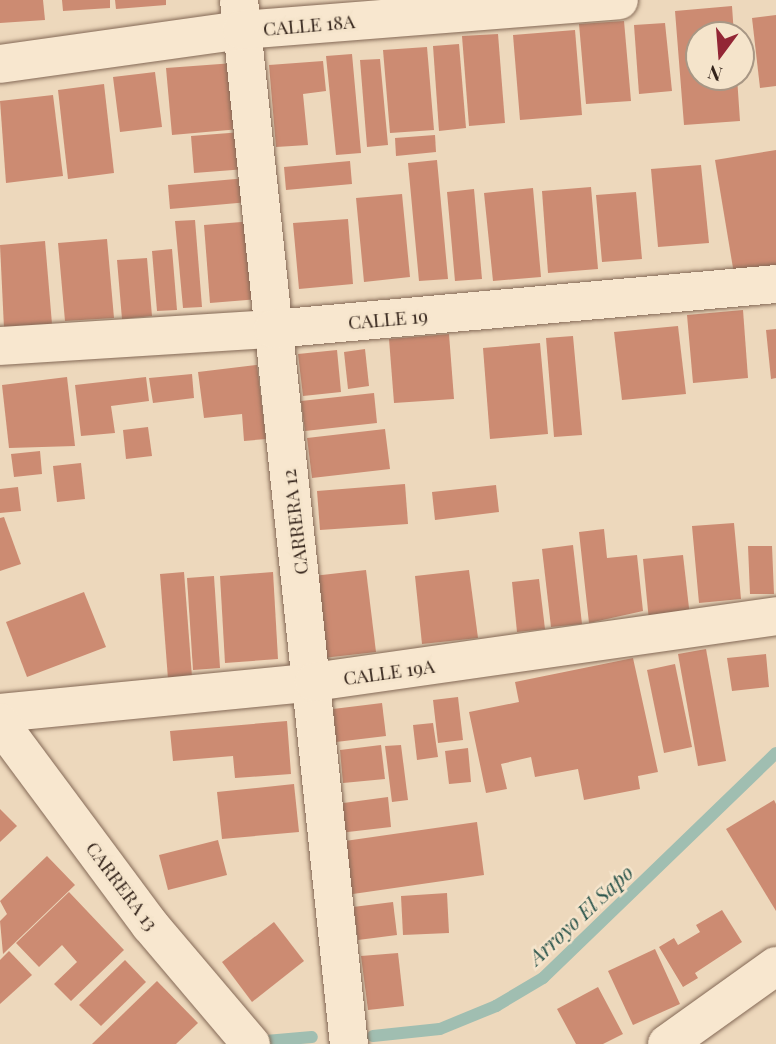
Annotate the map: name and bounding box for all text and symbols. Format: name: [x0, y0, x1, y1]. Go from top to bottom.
street label: CALLE 18A: [262, 10, 356, 40]
north arrow: [685, 21, 755, 91]
text: N: [705, 60, 725, 89]
street label: CALLE 19: [347, 304, 429, 334]
street label: CARRERA 12: [277, 468, 313, 576]
street label: CALLE 19A: [342, 654, 436, 690]
street label: CARRERA 13: [81, 837, 163, 935]
water label: Arroyo El Sapo: [522, 859, 638, 969]

